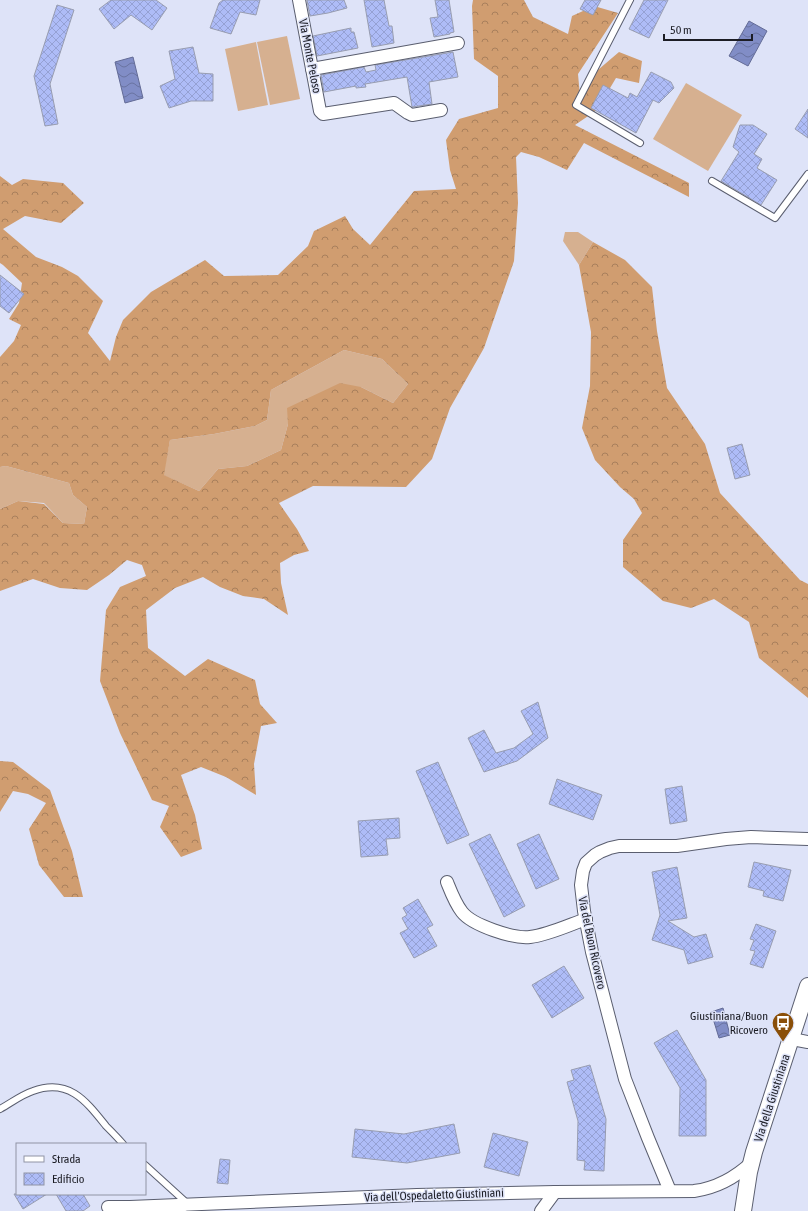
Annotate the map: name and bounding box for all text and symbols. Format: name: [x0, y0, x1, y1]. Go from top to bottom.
scale bar: [664, 16, 752, 42]
street label: Via Monte Peloso: [296, 18, 324, 95]
text: 50 m: [670, 23, 692, 37]
street label: Via del Buon Ricovero: [575, 895, 609, 991]
place label: Giustiniana/Buon Ricovero: [690, 1009, 768, 1037]
bus stop icon: Giustiniana/Buon Ricovero: [770, 1010, 796, 1043]
street label: Via della Giustiniana: [751, 1052, 793, 1144]
legend: [16, 1143, 146, 1195]
text: Strada: [52, 1152, 81, 1166]
text: Edificio: [52, 1172, 85, 1186]
street label: Via dell'Ospedaletto Giustiniani: [364, 1186, 504, 1204]

